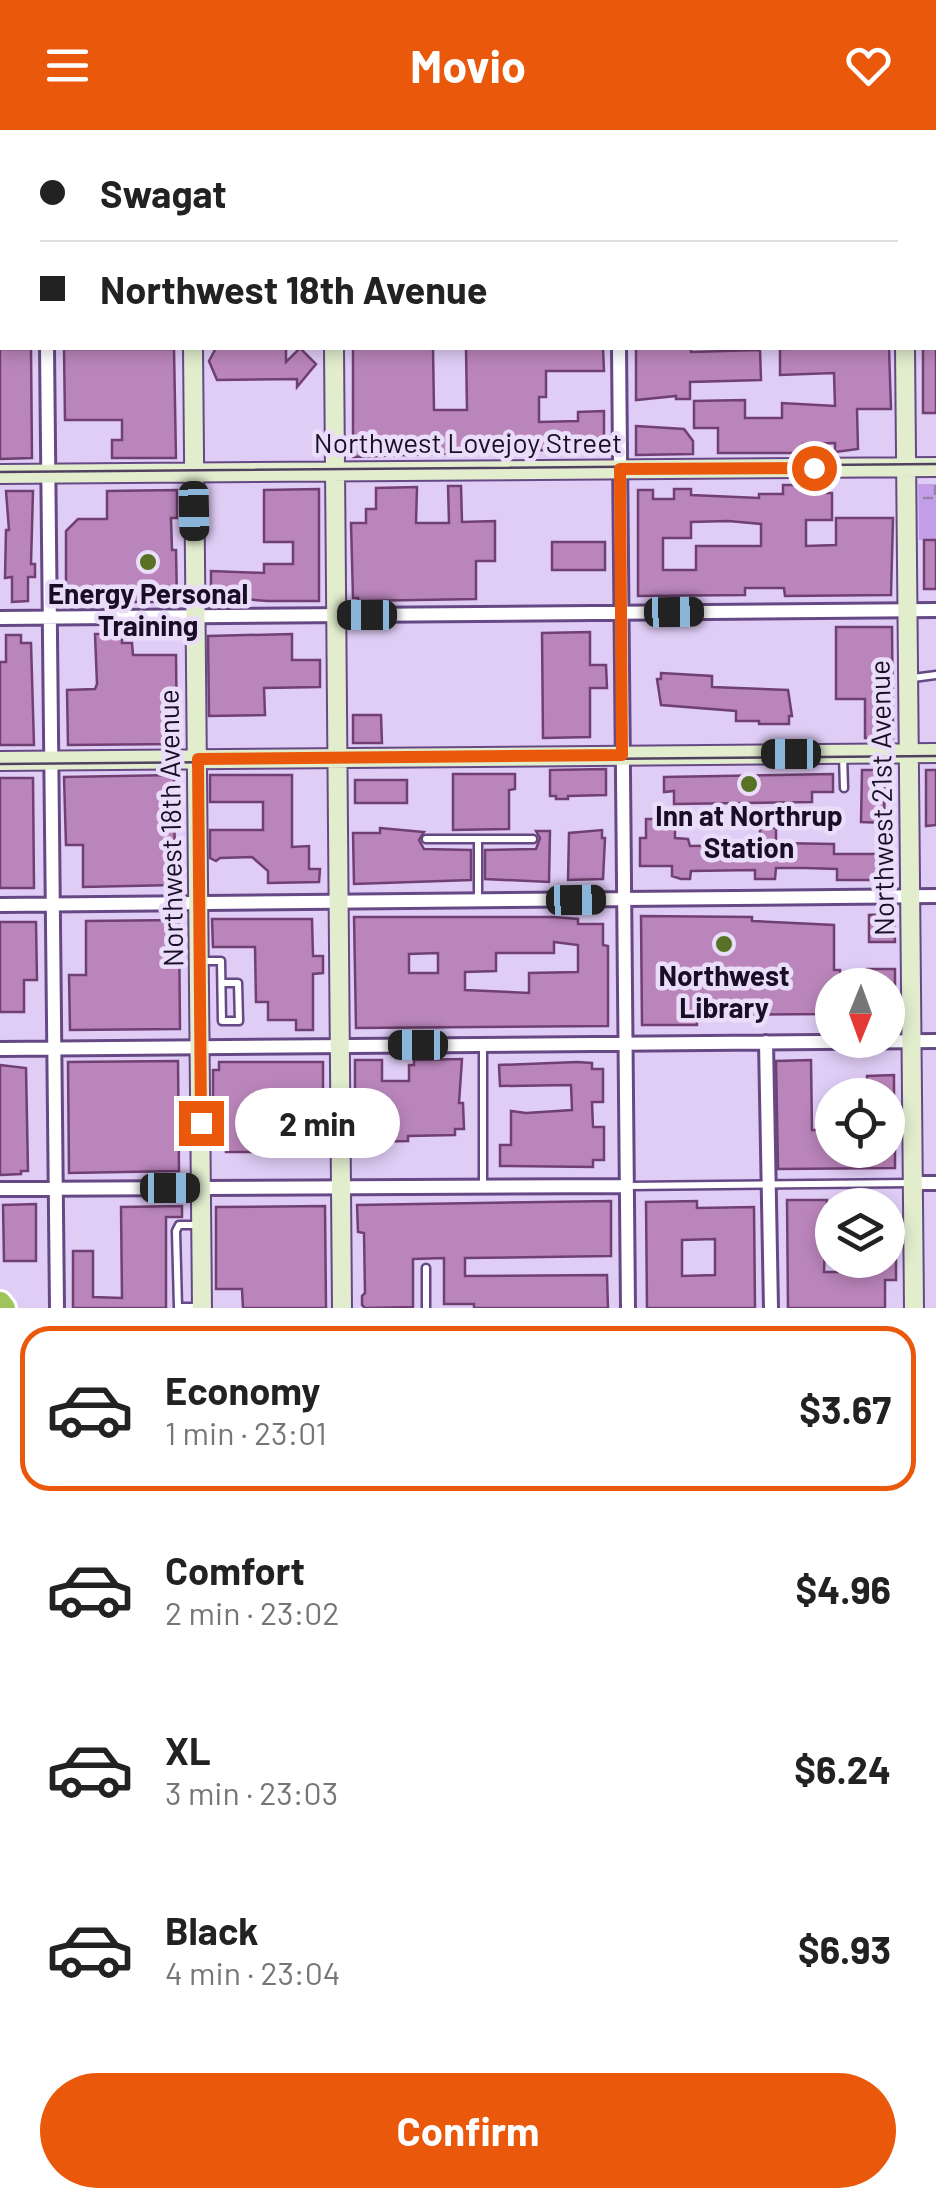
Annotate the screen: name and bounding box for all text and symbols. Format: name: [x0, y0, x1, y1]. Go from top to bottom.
icon: menu: [40, 38, 95, 93]
text: Movio: [410, 38, 526, 92]
icon: heart: [841, 38, 896, 93]
text: Swagat: [100, 170, 227, 216]
text: Northwest 18th Avenue: [100, 266, 488, 312]
street label: Northwest Lovejoy Street: [314, 425, 622, 459]
route start: [792, 446, 837, 491]
car: [178, 481, 210, 541]
marker: Energy Personal Training: [137, 551, 159, 573]
place label: Energy Personal Training: [48, 576, 248, 642]
car: [644, 596, 704, 628]
car: [337, 600, 397, 630]
street label: Northwest 21st Avenue: [862, 660, 900, 936]
street label: Northwest 18th Avenue: [151, 689, 189, 967]
car: [761, 739, 821, 769]
marker: Inn at Northrup Station: [738, 773, 760, 795]
place label: Inn at Northrup Station: [655, 798, 843, 864]
car: [546, 884, 606, 916]
marker: Northwest Library: [713, 933, 735, 955]
place label: Northwest Library: [658, 958, 790, 1024]
north arrow: [815, 968, 905, 1058]
map controls: [815, 968, 905, 1278]
car: [388, 1030, 448, 1060]
button: locate: [815, 1078, 905, 1168]
callout: 2 min: [236, 1088, 401, 1158]
route end: [179, 1101, 224, 1146]
text: 2 min: [279, 1104, 356, 1142]
car: [140, 1173, 200, 1203]
button: layers: [815, 1188, 905, 1278]
icon: car: [45, 1364, 135, 1454]
text: Economy: [165, 1367, 320, 1413]
text: $3.67: [799, 1386, 891, 1432]
text: 1 min · 23:01: [165, 1413, 327, 1451]
icon: car: [45, 1544, 135, 1634]
text: Comfort: [165, 1547, 305, 1593]
text: $4.96: [795, 1566, 891, 1612]
text: 2 min · 23:02: [165, 1593, 339, 1631]
icon: car: [45, 1724, 135, 1814]
text: XL: [165, 1727, 211, 1773]
text: $6.24: [794, 1746, 891, 1792]
text: 3 min · 23:03: [165, 1773, 338, 1811]
icon: car: [45, 1904, 135, 1994]
text: Black: [165, 1907, 259, 1953]
text: $6.93: [798, 1926, 891, 1972]
text: 4 min · 23:04: [165, 1953, 340, 1991]
button: Confirm: [40, 2073, 896, 2188]

